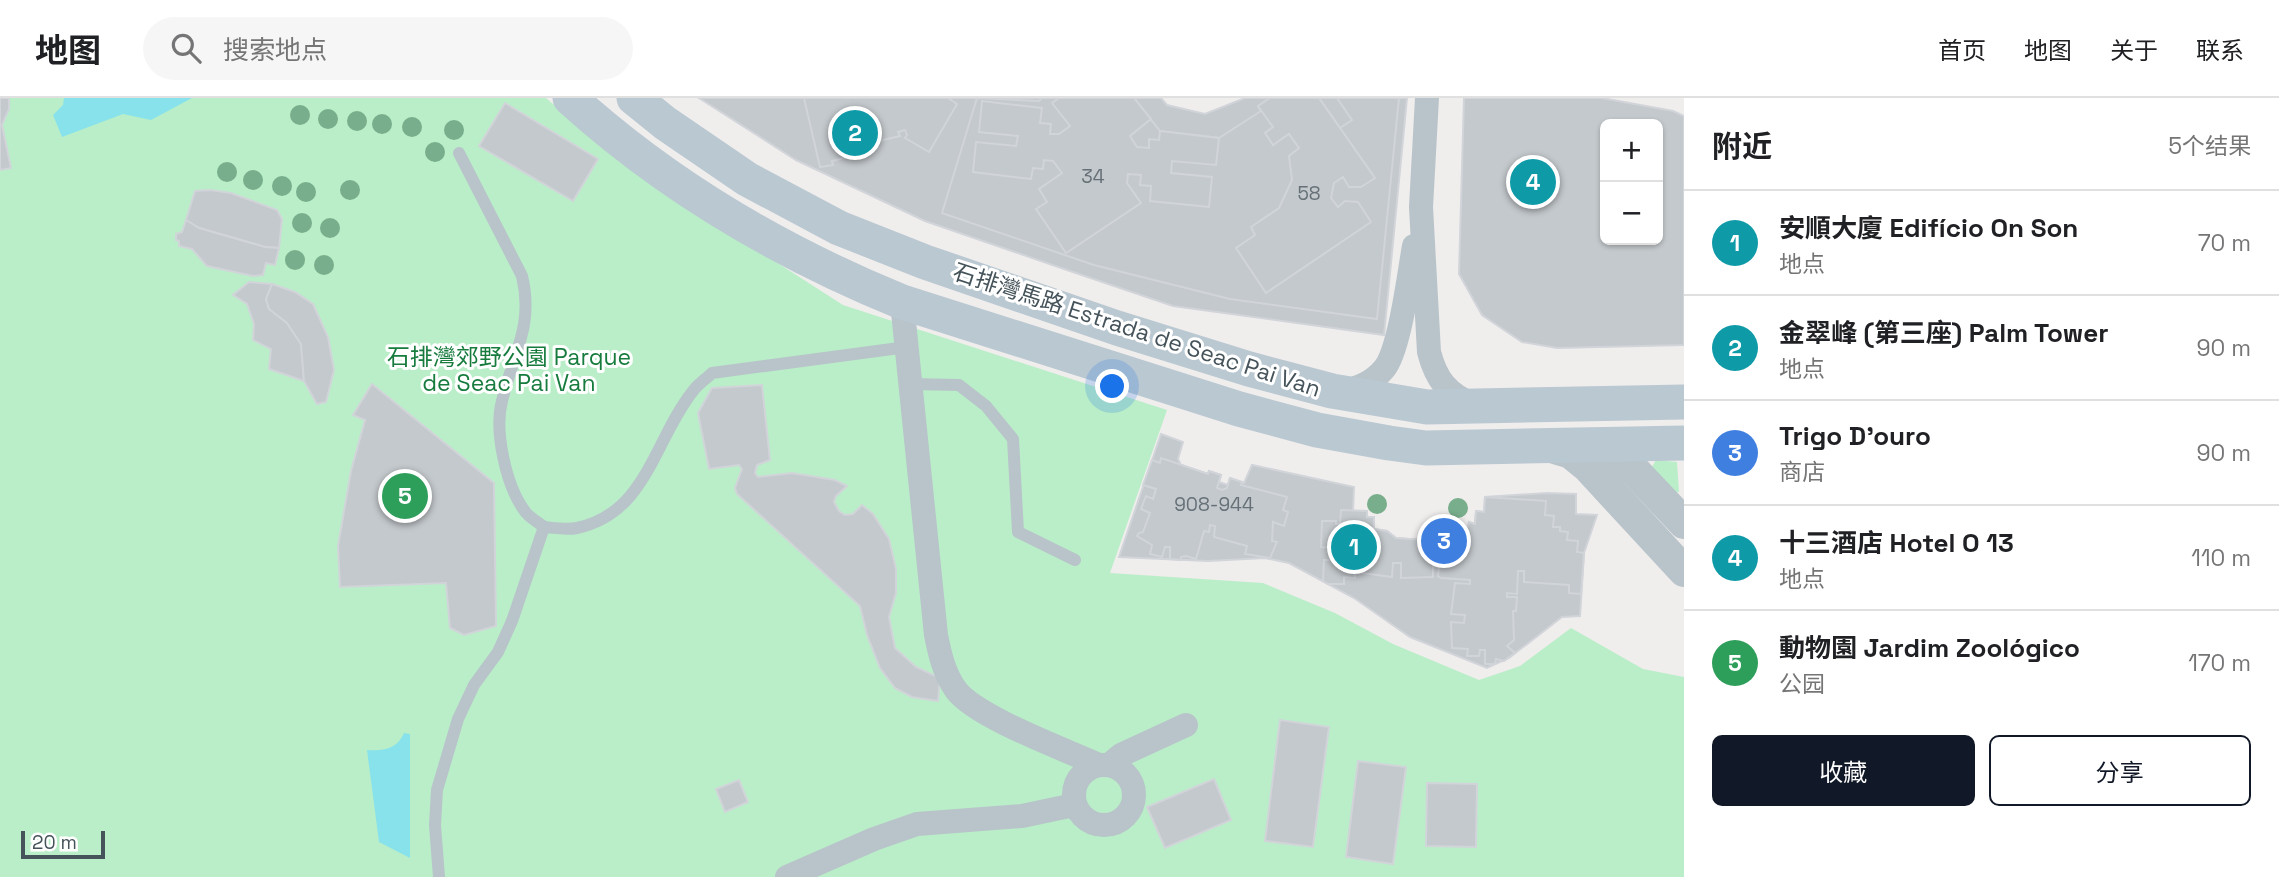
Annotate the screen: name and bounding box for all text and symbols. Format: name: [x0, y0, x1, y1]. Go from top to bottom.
search box: [143, 17, 633, 80]
icon: search: [167, 29, 205, 67]
text: 地图: [35, 30, 101, 72]
text: 搜索地点: [223, 33, 327, 67]
text: 首页: [1938, 35, 1986, 66]
text: 地图: [2024, 35, 2072, 66]
text: 关于: [2110, 35, 2158, 66]
text: 联系: [2196, 35, 2244, 66]
pin: 2: [832, 107, 878, 159]
map controls: [1600, 119, 1663, 245]
button: +: [1600, 119, 1663, 182]
text: 附近: [1712, 127, 1772, 166]
text: 5个结果: [2168, 131, 2251, 161]
pin: 4: [1510, 156, 1556, 208]
house number: 34: [1081, 164, 1105, 189]
house number: 58: [1297, 181, 1321, 206]
button: −: [1600, 182, 1663, 245]
text: 安順大廈 Edifício On Son: [1779, 211, 2078, 245]
text: 1: [1730, 228, 1740, 258]
text: 70 m: [2198, 228, 2251, 258]
text: 地点: [1779, 249, 1825, 279]
street label: 石排灣馬路 Estrada de Seac Pai Van: [949, 256, 1325, 404]
text: 金翠峰 (第三座) Palm Tower: [1779, 316, 2108, 350]
text: 2: [1728, 333, 1742, 363]
text: 90 m: [2196, 333, 2251, 363]
park label: 石排灣郊野公園 Parque de Seac Pai Van: [387, 342, 631, 398]
text: 地点: [1779, 354, 1825, 384]
your location: [1095, 369, 1129, 403]
text: Trigo D'ouro: [1779, 419, 1931, 453]
text: 3: [1728, 438, 1742, 468]
text: 90 m: [2196, 438, 2251, 468]
text: 商店: [1779, 457, 1825, 487]
pin: 5: [382, 470, 428, 522]
house number: 908-944: [1174, 492, 1254, 517]
pin: 3: [1421, 515, 1467, 567]
pin: 1: [1331, 521, 1377, 573]
text: 十三酒店 Hotel O 13: [1779, 526, 2014, 560]
text: 4: [1728, 543, 1742, 573]
text: 110 m: [2191, 543, 2251, 573]
text: 地点: [1779, 564, 1825, 594]
text: 動物園 Jardim Zoológico: [1779, 631, 2080, 665]
text: 5: [1728, 648, 1742, 678]
text: 170 m: [2188, 648, 2251, 678]
text: 公园: [1779, 669, 1825, 699]
button: 收藏: [1712, 735, 1975, 806]
button: 分享: [1989, 735, 2251, 806]
scale bar: [21, 828, 105, 860]
text: 20 m: [32, 830, 77, 855]

